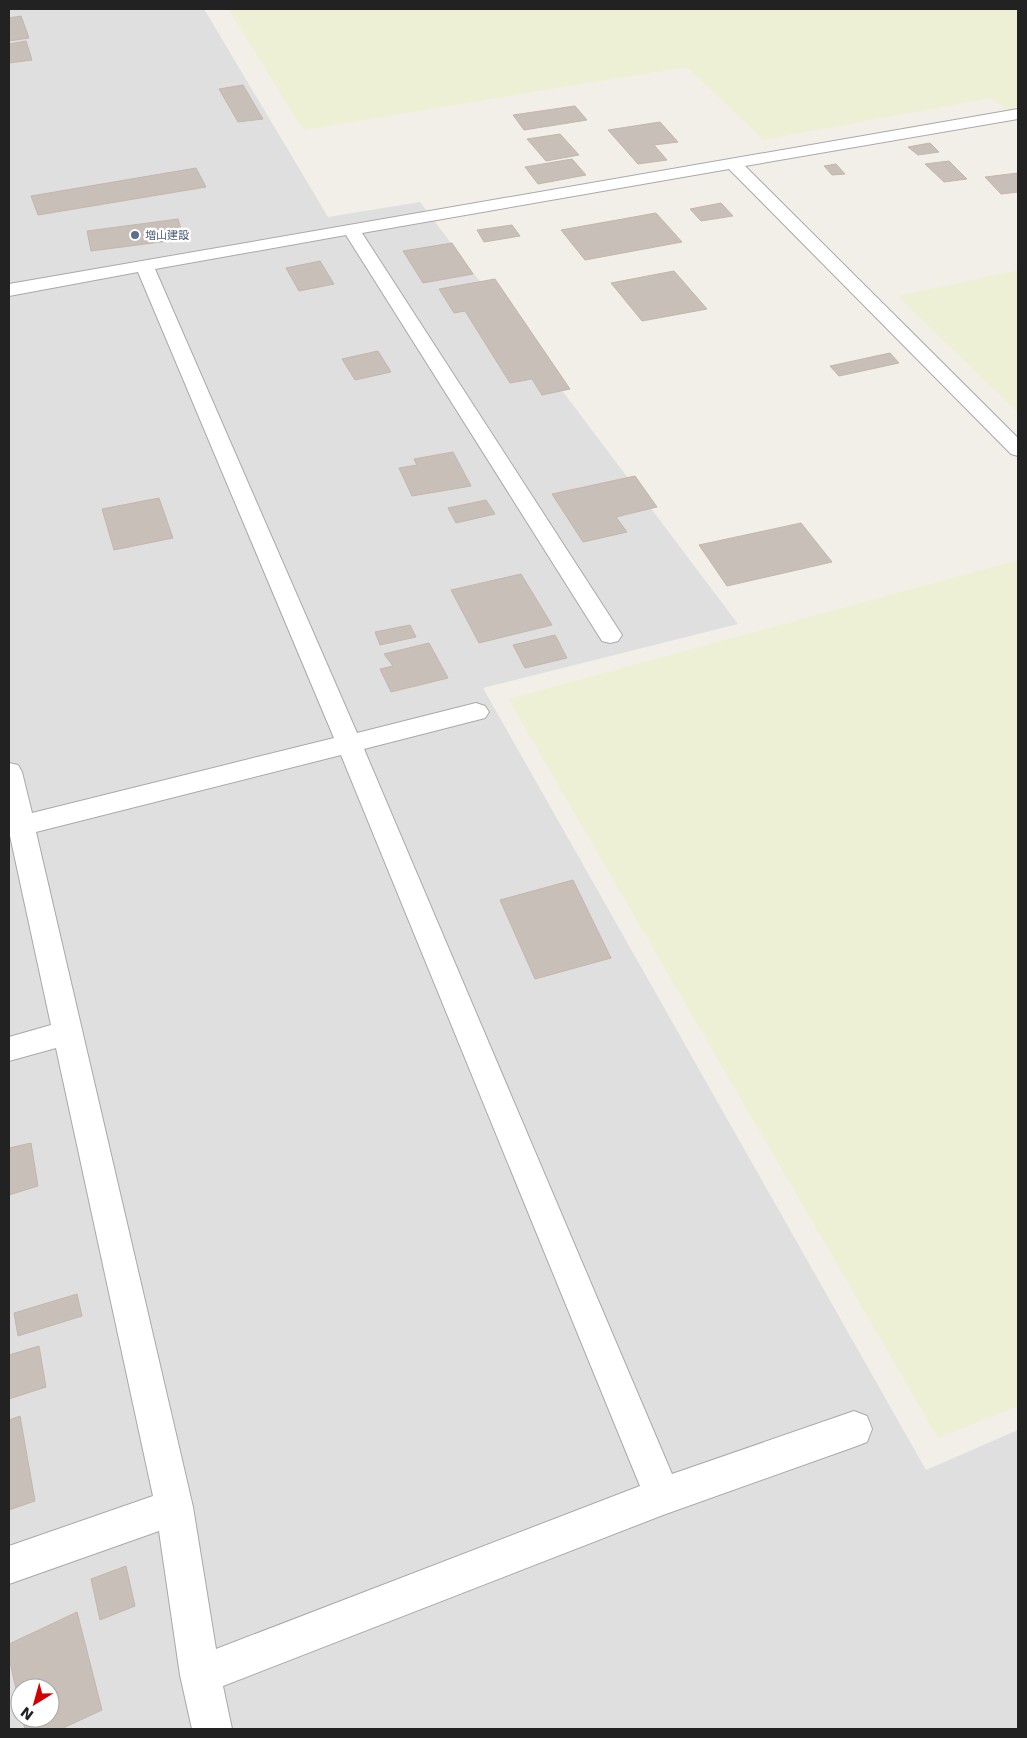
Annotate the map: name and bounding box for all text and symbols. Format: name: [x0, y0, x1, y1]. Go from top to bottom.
marker: 増山建設: [129, 229, 141, 241]
place label: 増山建設: [145, 229, 189, 242]
north arrow: [10, 1678, 60, 1728]
text: N: [18, 1703, 37, 1723]

